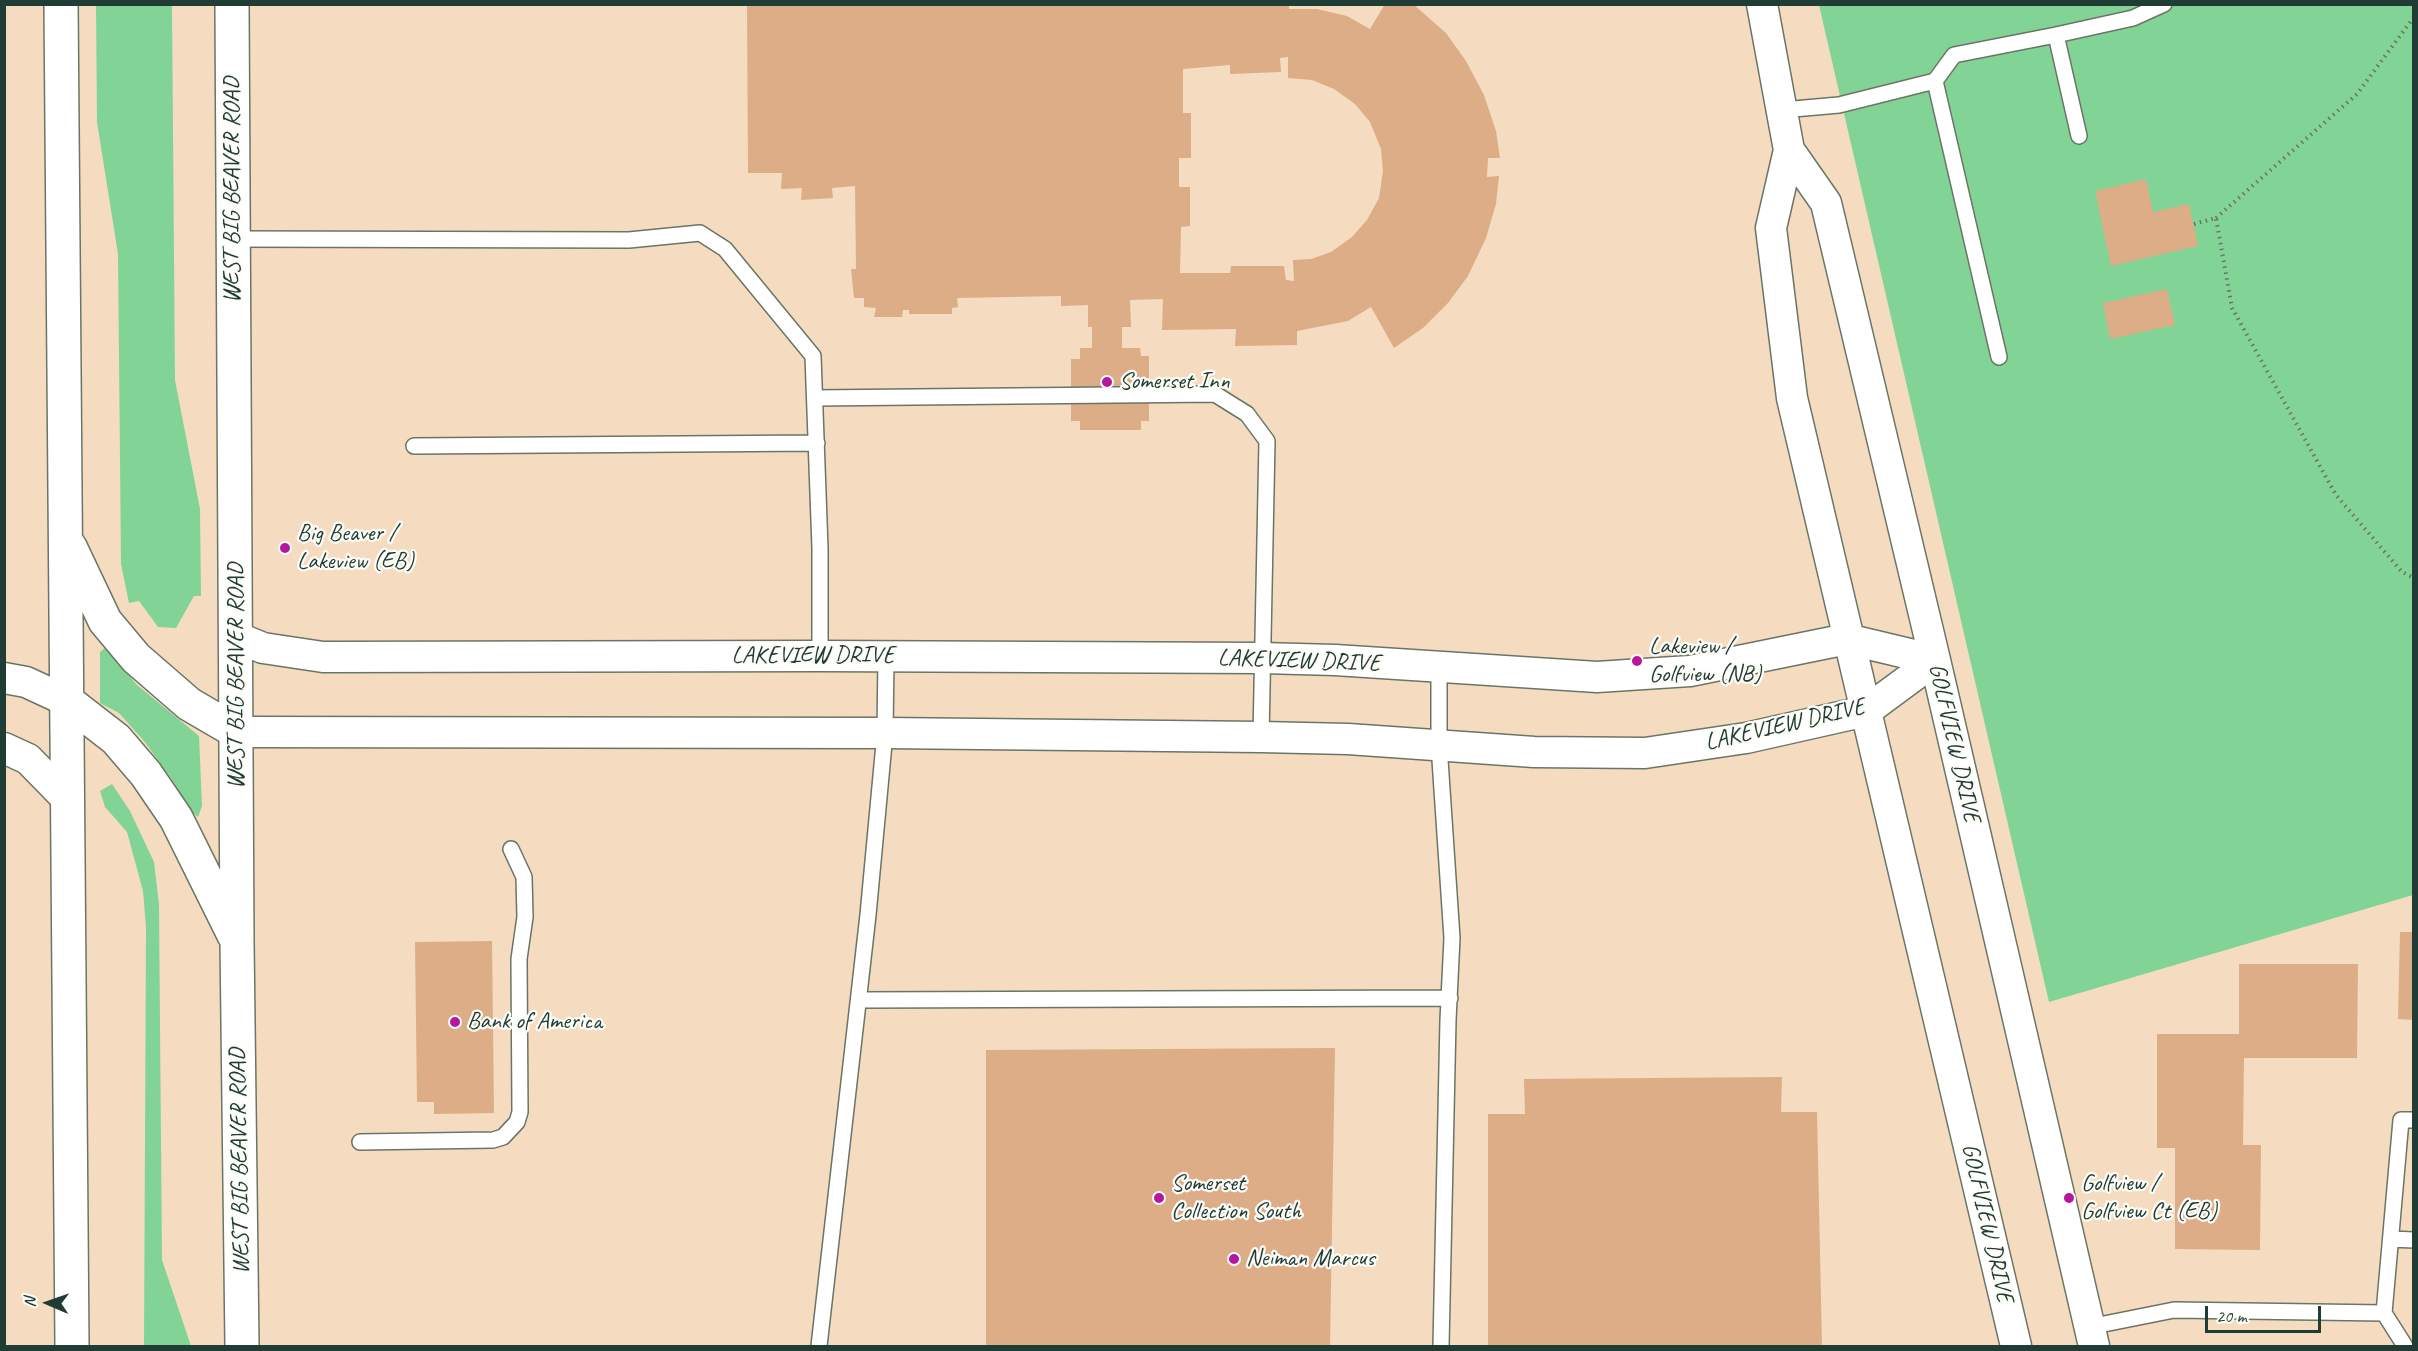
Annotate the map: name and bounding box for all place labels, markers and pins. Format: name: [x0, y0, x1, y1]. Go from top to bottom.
place label: Somerset Inn: [1119, 368, 1229, 396]
marker: Somerset Inn: [1100, 375, 1114, 389]
place label: Big Beaver / Lakeview (EB): [297, 520, 414, 576]
marker: Big Beaver / Lakeview (EB): [278, 541, 292, 555]
place label: Lakeview / Golfview (NB): [1649, 633, 1761, 689]
marker: Lakeview / Golfview (NB): [1630, 654, 1644, 668]
place label: Bank of America: [467, 1008, 602, 1036]
marker: Bank of America: [448, 1015, 462, 1029]
place label: Somerset Collection South: [1171, 1170, 1301, 1226]
place label: Golfview / Golfview Ct (EB): [2081, 1170, 2217, 1226]
marker: Somerset Collection South: [1152, 1191, 1166, 1205]
marker: Golfview / Golfview Ct (EB): [2062, 1191, 2076, 1205]
place label: Neiman Marcus: [1246, 1245, 1375, 1273]
marker: Neiman Marcus: [1227, 1252, 1241, 1266]

